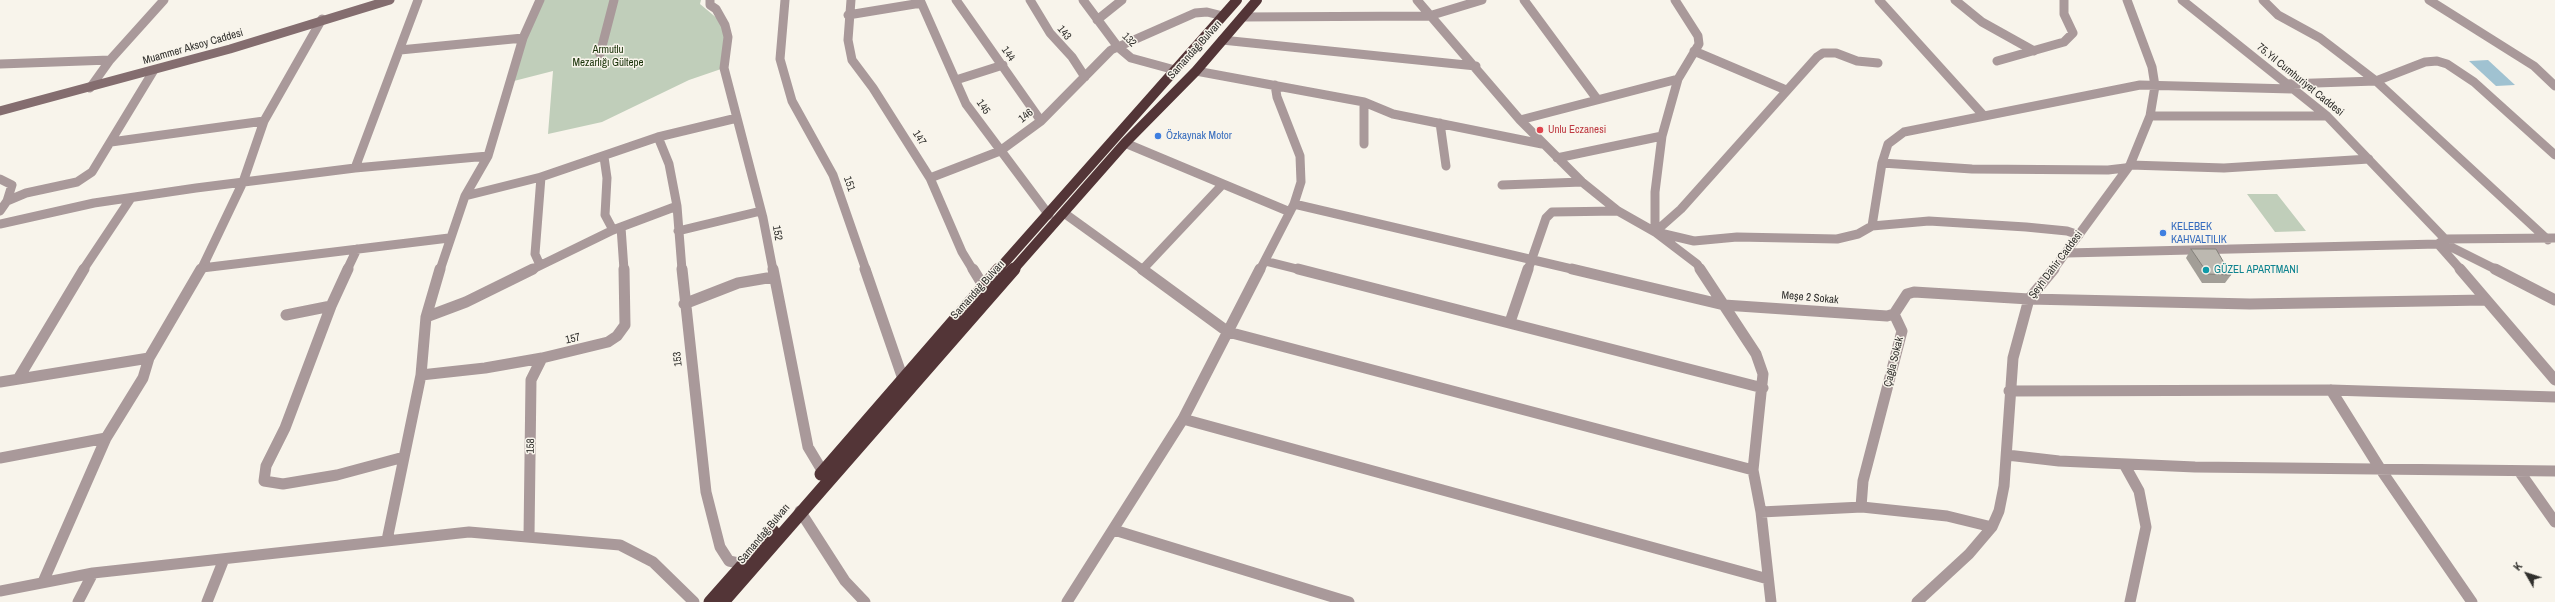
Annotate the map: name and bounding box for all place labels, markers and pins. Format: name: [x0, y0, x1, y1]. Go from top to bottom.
place label: Unlu Eczanesi: [1548, 123, 1606, 137]
marker: Unlu Eczanesi: [1535, 125, 1545, 135]
place label: Özkaynak Motor: [1166, 129, 1232, 143]
marker: Özkaynak Motor: [1153, 131, 1163, 141]
place label: KELEBEK KAHVALTILIK: [2171, 220, 2227, 246]
marker: KELEBEK KAHVALTILIK: [2158, 228, 2168, 238]
place label: GÜZEL APARTMANI: [2214, 263, 2298, 277]
marker: GÜZEL APARTMANI: [2201, 265, 2211, 275]

